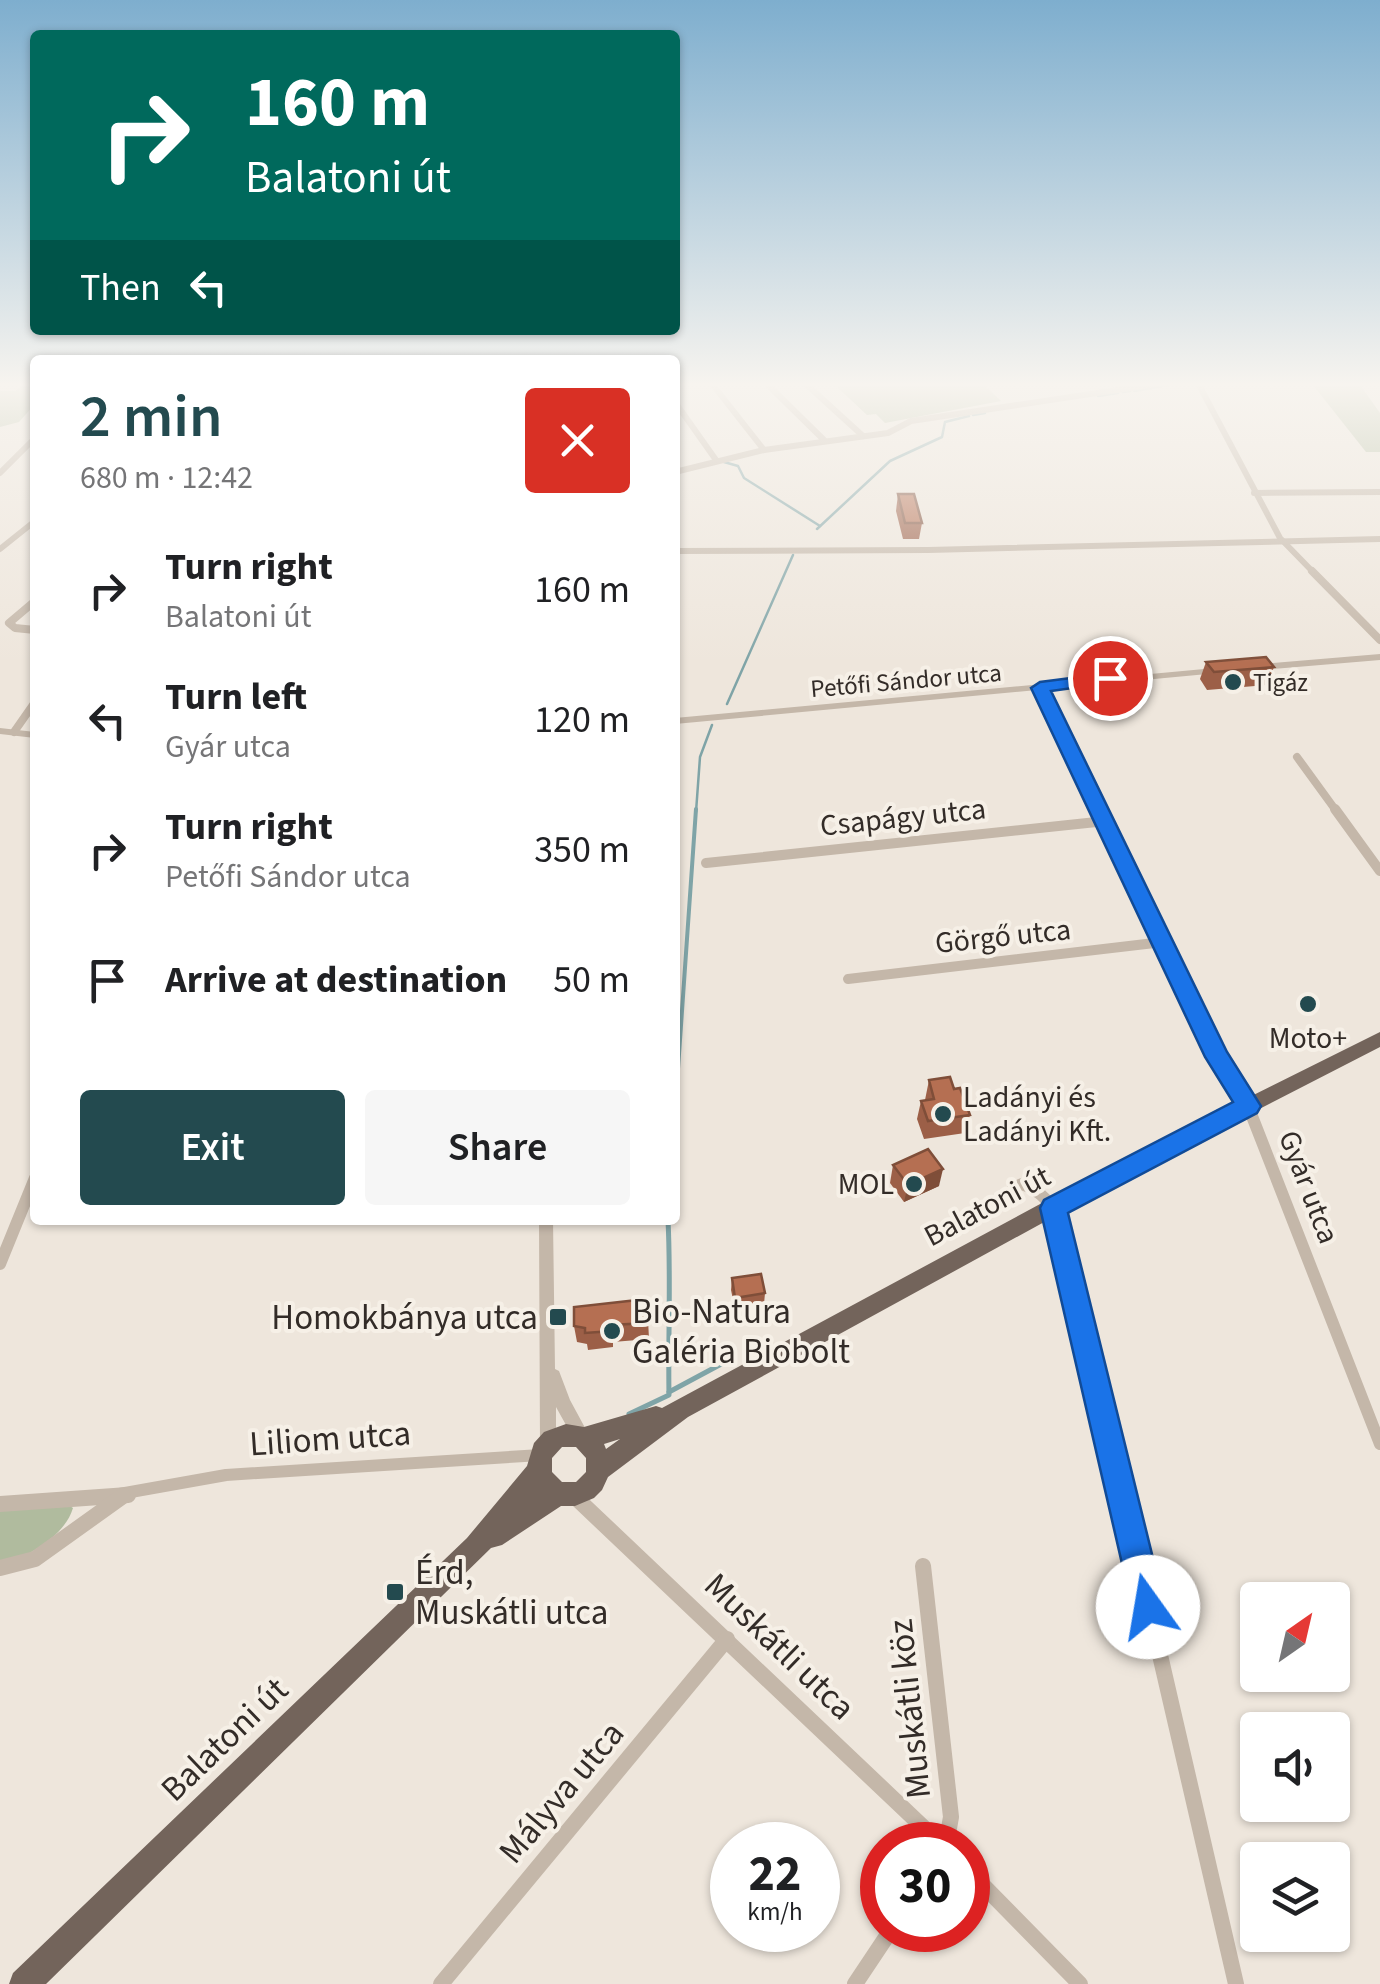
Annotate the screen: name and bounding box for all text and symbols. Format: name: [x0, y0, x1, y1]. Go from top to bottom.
text: 160 m: [245, 53, 430, 153]
icon: right: [80, 70, 210, 200]
text: Balatoni út: [245, 146, 451, 210]
icon: left: [181, 260, 236, 315]
text: Then: [80, 261, 161, 315]
text: 2 min: [80, 375, 223, 460]
button: close: [525, 388, 630, 493]
text: 680 m · 12:42: [80, 455, 253, 501]
text: Turn right: [165, 540, 333, 594]
icon: right: [80, 563, 135, 618]
text: 160 m: [534, 563, 630, 617]
text: Balatoni út: [165, 594, 312, 640]
pin: [1068, 636, 1153, 721]
icon: arrive: [1083, 651, 1138, 706]
street label: Petőfi Sándor utca: [809, 655, 1003, 707]
place label: Tigáz: [1253, 665, 1308, 701]
text: Turn left: [165, 670, 307, 724]
marker: Tigáz: [1222, 671, 1244, 693]
icon: left: [80, 693, 135, 748]
text: 120 m: [534, 693, 630, 747]
text: Gyár utca: [165, 724, 291, 770]
street label: Csapágy utca: [818, 787, 988, 848]
text: Turn right: [165, 800, 333, 854]
icon: right: [80, 823, 135, 878]
text: 350 m: [534, 823, 630, 877]
text: Petőfi Sándor utca: [165, 854, 411, 900]
street label: Görgő utca: [933, 908, 1073, 965]
icon: arrive: [80, 953, 135, 1008]
text: Arrive at destination: [165, 953, 507, 1007]
text: 50 m: [553, 953, 630, 1007]
marker: Moto+: [1297, 993, 1319, 1015]
place label: Moto+: [1269, 1017, 1347, 1060]
place label: Ladányi és Ladányi Kft.: [963, 1076, 1111, 1153]
button: Exit: [80, 1090, 345, 1205]
button: Share: [365, 1090, 630, 1205]
marker: Ladányi és Ladányi Kft.: [932, 1103, 954, 1125]
street label: Gyár utca: [1267, 1124, 1350, 1250]
street label: Balatoni út: [917, 1155, 1058, 1258]
place label: MOL: [838, 1163, 894, 1206]
marker: MOL: [903, 1173, 925, 1195]
place label: Bio-Natura Galéria Biobolt: [632, 1287, 850, 1377]
place label: Homokbánya utca: [271, 1293, 538, 1343]
marker: Homokbánya utca: [547, 1306, 569, 1328]
marker: Bio-Natura Galéria Biobolt: [601, 1320, 623, 1342]
street label: Liliom utca: [248, 1408, 413, 1470]
place label: Érd, Muskátli utca: [415, 1548, 608, 1638]
position arrow: [1096, 1555, 1200, 1659]
street label: Muskátli utca: [692, 1562, 866, 1732]
marker: Érd, Muskátli utca: [384, 1581, 406, 1603]
north arrow: [1240, 1582, 1350, 1692]
map controls: [1240, 1582, 1350, 1952]
street label: Muskátli köz: [876, 1617, 944, 1801]
street label: Balatoni út: [150, 1666, 300, 1813]
street label: Mályva utca: [487, 1711, 636, 1875]
button: sound: [1240, 1712, 1350, 1822]
speed limit sign: 30: [860, 1822, 990, 1952]
text: 22: [749, 1839, 801, 1910]
button: layers: [1240, 1842, 1350, 1952]
text: km/h: [747, 1894, 803, 1930]

